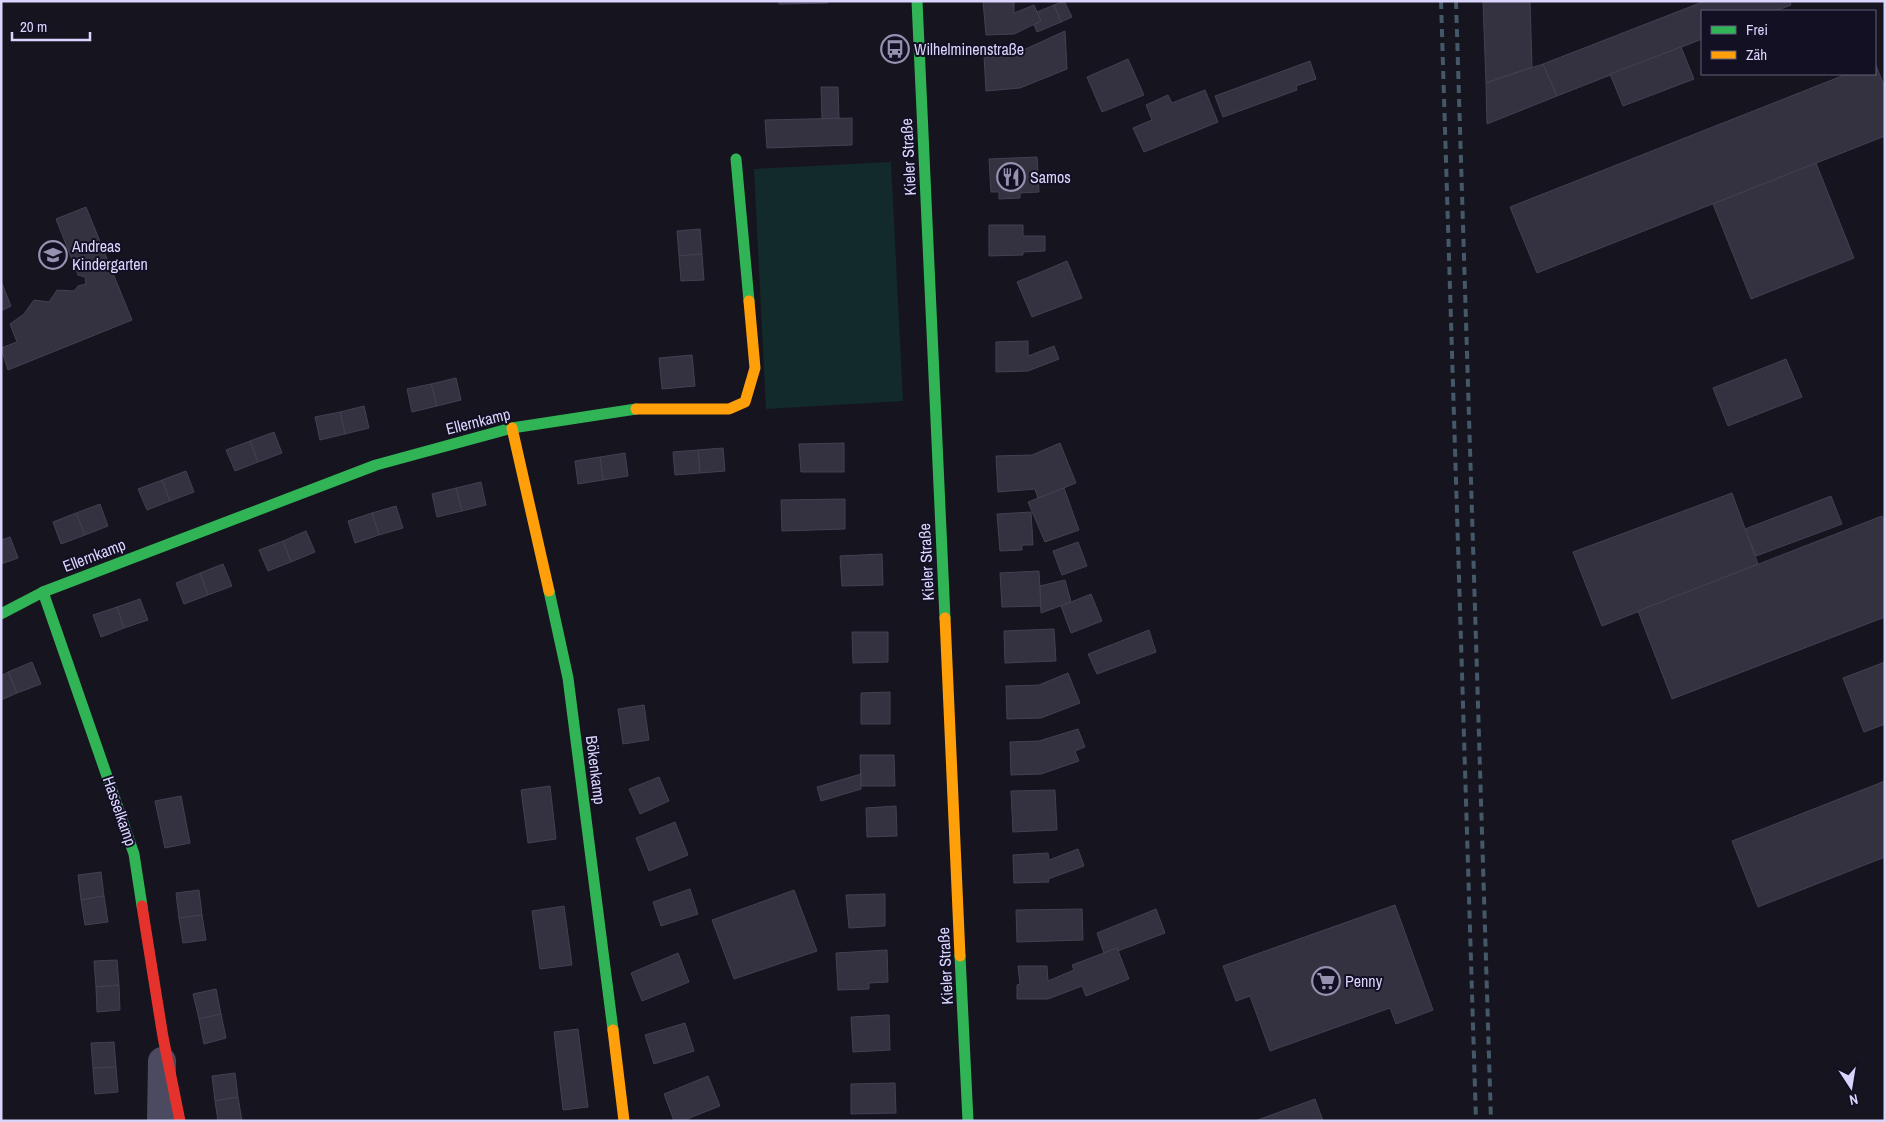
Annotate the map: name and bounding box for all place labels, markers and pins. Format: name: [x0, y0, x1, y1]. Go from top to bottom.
bus stop icon: Wilhelminenstraße: [880, 34, 910, 64]
place label: Wilhelminenstraße: [914, 38, 1024, 60]
restaurant icon: Samos: [996, 162, 1026, 192]
place label: Samos: [1030, 166, 1071, 188]
place label: Andreas Kindergarten: [71, 235, 148, 275]
school or university icon: Andreas Kindergarten: [38, 240, 68, 270]
supermarket icon: Penny: [1311, 966, 1341, 996]
place label: Penny: [1345, 970, 1383, 992]

